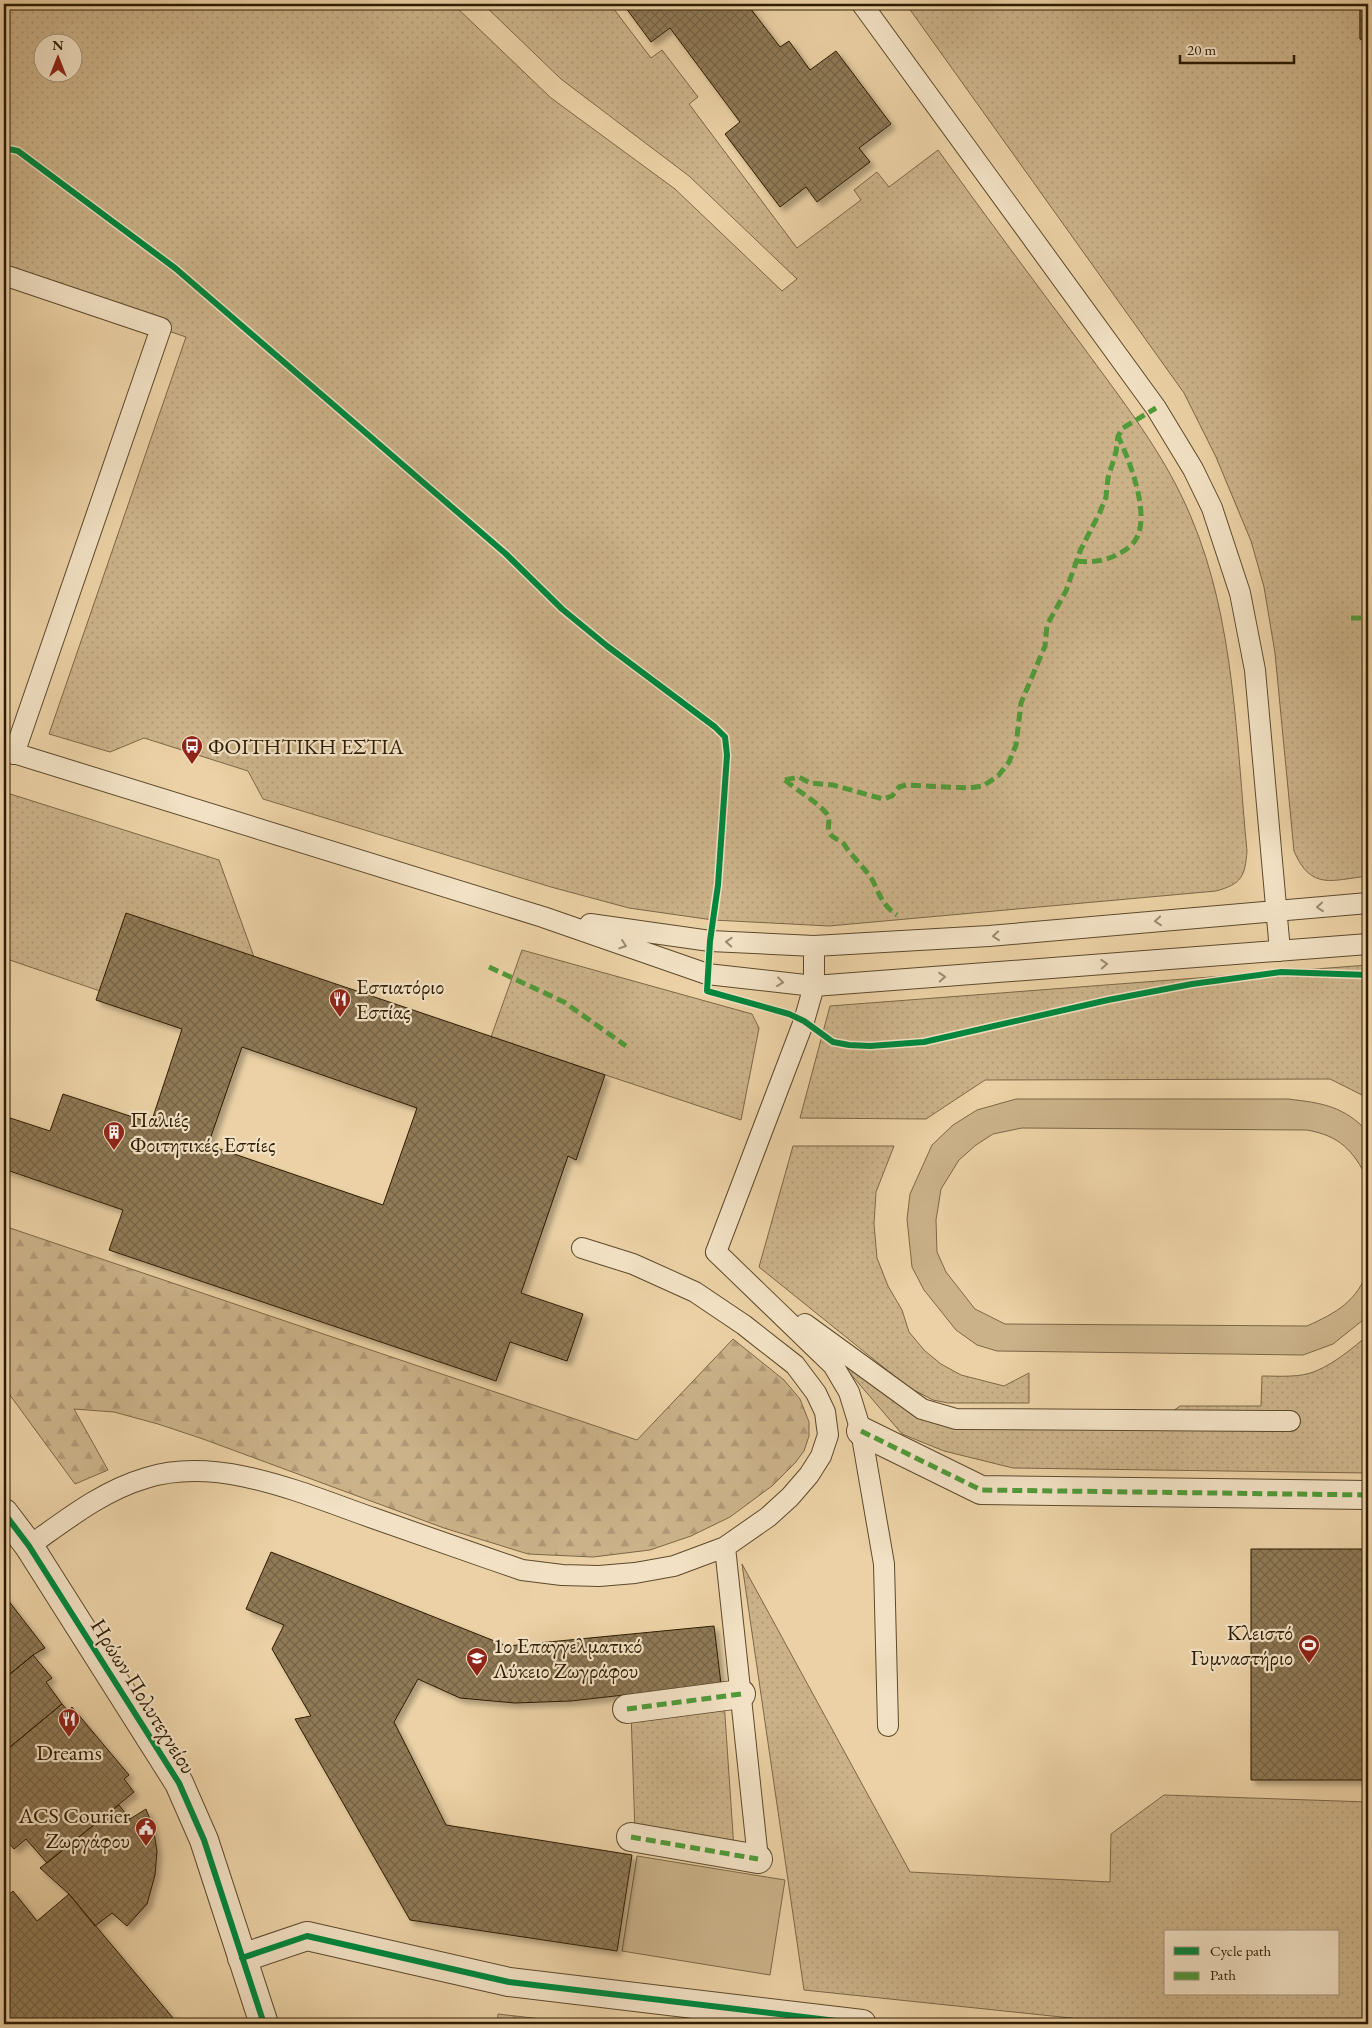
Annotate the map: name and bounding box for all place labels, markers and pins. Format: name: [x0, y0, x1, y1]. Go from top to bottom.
place label: ΦΟΙΤΗΤΙΚΗ ΕΣΤΙΑ: [208, 732, 405, 761]
bus stop icon: ΦΟΙΤΗΤΙΚΗ ΕΣΤΙΑ: [180, 734, 204, 765]
place label: Εστιατόριο Εστίας: [356, 972, 445, 1026]
restaurant icon: Εστιατόριο Εστίας: [328, 987, 352, 1018]
place label: Παλιές Φοιτητικές Εστίες: [130, 1105, 276, 1159]
building icon: Παλιές Φοιτητικές Εστίες: [102, 1120, 126, 1151]
place label: Κλειστό Γυμναστήριο: [1191, 1618, 1293, 1672]
place label: 1ο Επαγγελματικό Λύκειο Ζωγράφου: [492, 1631, 642, 1685]
sports icon: Κλειστό Γυμναστήριο: [1297, 1633, 1321, 1664]
school or university icon: 1ο Επαγγελματικό Λύκειο Ζωγράφου: [465, 1646, 489, 1677]
restaurant icon: Dreams: [57, 1707, 81, 1738]
place label: Dreams: [36, 1738, 102, 1767]
place label: ACS Courier Ζωργάφου: [17, 1801, 131, 1855]
public building icon: ACS Courier Ζωργάφου: [134, 1816, 158, 1847]

